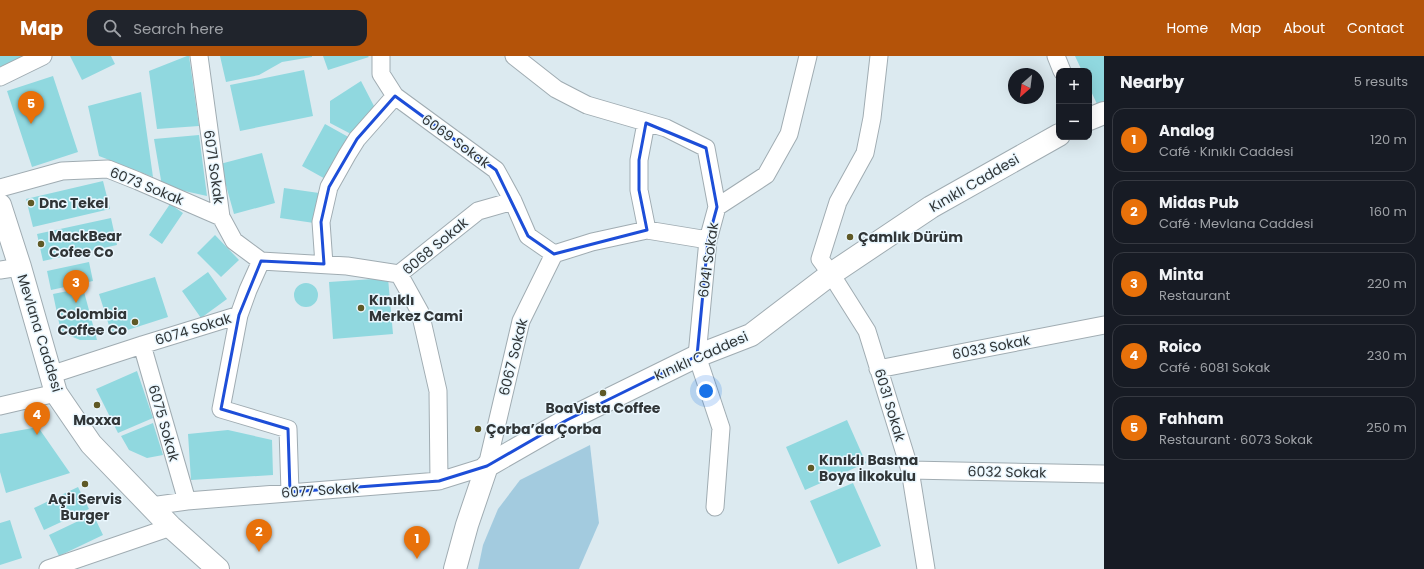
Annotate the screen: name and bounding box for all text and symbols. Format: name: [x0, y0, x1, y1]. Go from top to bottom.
search box: [87, 10, 367, 46]
text: Map: [20, 15, 63, 42]
icon: search: [101, 17, 123, 39]
text: Search here: [133, 18, 224, 39]
text: Home: [1166, 18, 1208, 38]
text: Map: [1230, 18, 1261, 38]
text: About: [1283, 18, 1325, 38]
text: Contact: [1347, 18, 1404, 38]
north arrow: [1008, 68, 1044, 104]
map controls: [1056, 68, 1092, 140]
button: +: [1056, 68, 1092, 104]
text: Nearby: [1120, 70, 1184, 94]
text: 5 results: [1354, 72, 1408, 91]
pin: 5: [18, 91, 44, 124]
button: −: [1056, 104, 1092, 140]
street label: 6069 Sokak: [418, 109, 495, 173]
text: Analog: [1159, 120, 1215, 141]
street label: 6071 Sokak: [199, 129, 229, 206]
text: 1: [1132, 130, 1136, 149]
text: 120 m: [1370, 130, 1407, 149]
text: Café · Kınıklı Caddesi: [1159, 142, 1293, 161]
street label: Kınıklı Caddesi: [925, 149, 1023, 217]
street label: 6073 Sokak: [107, 162, 188, 210]
text: Midas Pub: [1159, 192, 1239, 213]
place label: Dnc Tekel: [39, 193, 108, 213]
marker: Dnc Tekel: [26, 198, 36, 208]
text: 2: [1130, 202, 1138, 221]
text: 160 m: [1370, 202, 1407, 221]
street label: 6068 Sokak: [398, 212, 473, 279]
text: Café · Mevlana Caddesi: [1159, 214, 1313, 233]
street label: 6041 Sokak: [693, 220, 723, 299]
place label: MackBear Cofee Co: [49, 226, 122, 262]
place label: Çamlık Dürüm: [858, 227, 963, 247]
marker: Çamlık Dürüm: [845, 232, 855, 242]
marker: MackBear Cofee Co: [36, 239, 46, 249]
text: Minta: [1159, 264, 1204, 285]
pin: 3: [63, 270, 89, 303]
street label: Mevlana Caddesi: [13, 272, 67, 394]
text: 3: [1130, 274, 1138, 293]
text: 220 m: [1367, 274, 1407, 293]
text: Restaurant: [1159, 286, 1230, 305]
place label: Kınıklı Merkez Cami: [369, 290, 463, 326]
marker: Kınıklı Merkez Cami: [356, 303, 366, 313]
place label: Colombia Coffee Co: [56, 304, 127, 340]
street label: 6074 Sokak: [152, 308, 234, 350]
street label: 6067 Sokak: [494, 315, 532, 398]
marker: Colombia Coffee Co: [130, 317, 140, 327]
street label: Kınıklı Caddesi: [651, 326, 751, 386]
street label: 6033 Sokak: [950, 329, 1032, 364]
text: Roico: [1159, 336, 1201, 357]
text: 4: [1130, 346, 1138, 365]
text: 230 m: [1367, 346, 1407, 365]
text: Café · 6081 Sokak: [1159, 358, 1270, 377]
street label: 6031 Sokak: [869, 366, 911, 445]
your location: [696, 381, 716, 401]
street label: 6075 Sokak: [144, 382, 185, 464]
marker: BoaVista Coffee: [598, 388, 608, 398]
place label: BoaVista Coffee: [546, 398, 661, 418]
marker: Moxxa: [92, 400, 102, 410]
pin: 4: [24, 402, 50, 435]
text: Fahham: [1159, 408, 1224, 429]
place label: Moxxa: [73, 410, 121, 430]
text: 5: [1130, 418, 1138, 437]
text: 250 m: [1366, 418, 1407, 437]
place label: Çorba’da Çorba: [486, 419, 602, 439]
marker: Çorba’da Çorba: [473, 424, 483, 434]
text: Restaurant · 6073 Sokak: [1159, 430, 1313, 449]
place label: Kınıklı Basma Boya İlkokulu: [819, 450, 918, 486]
street label: 6032 Sokak: [967, 461, 1047, 483]
marker: Kınıklı Basma Boya İlkokulu: [806, 463, 816, 473]
street label: 6077 Sokak: [281, 477, 360, 503]
marker: Açil Servis Burger: [80, 479, 90, 489]
place label: Açil Servis Burger: [48, 489, 122, 525]
pin: 2: [246, 519, 272, 552]
pin: 1: [404, 526, 430, 559]

